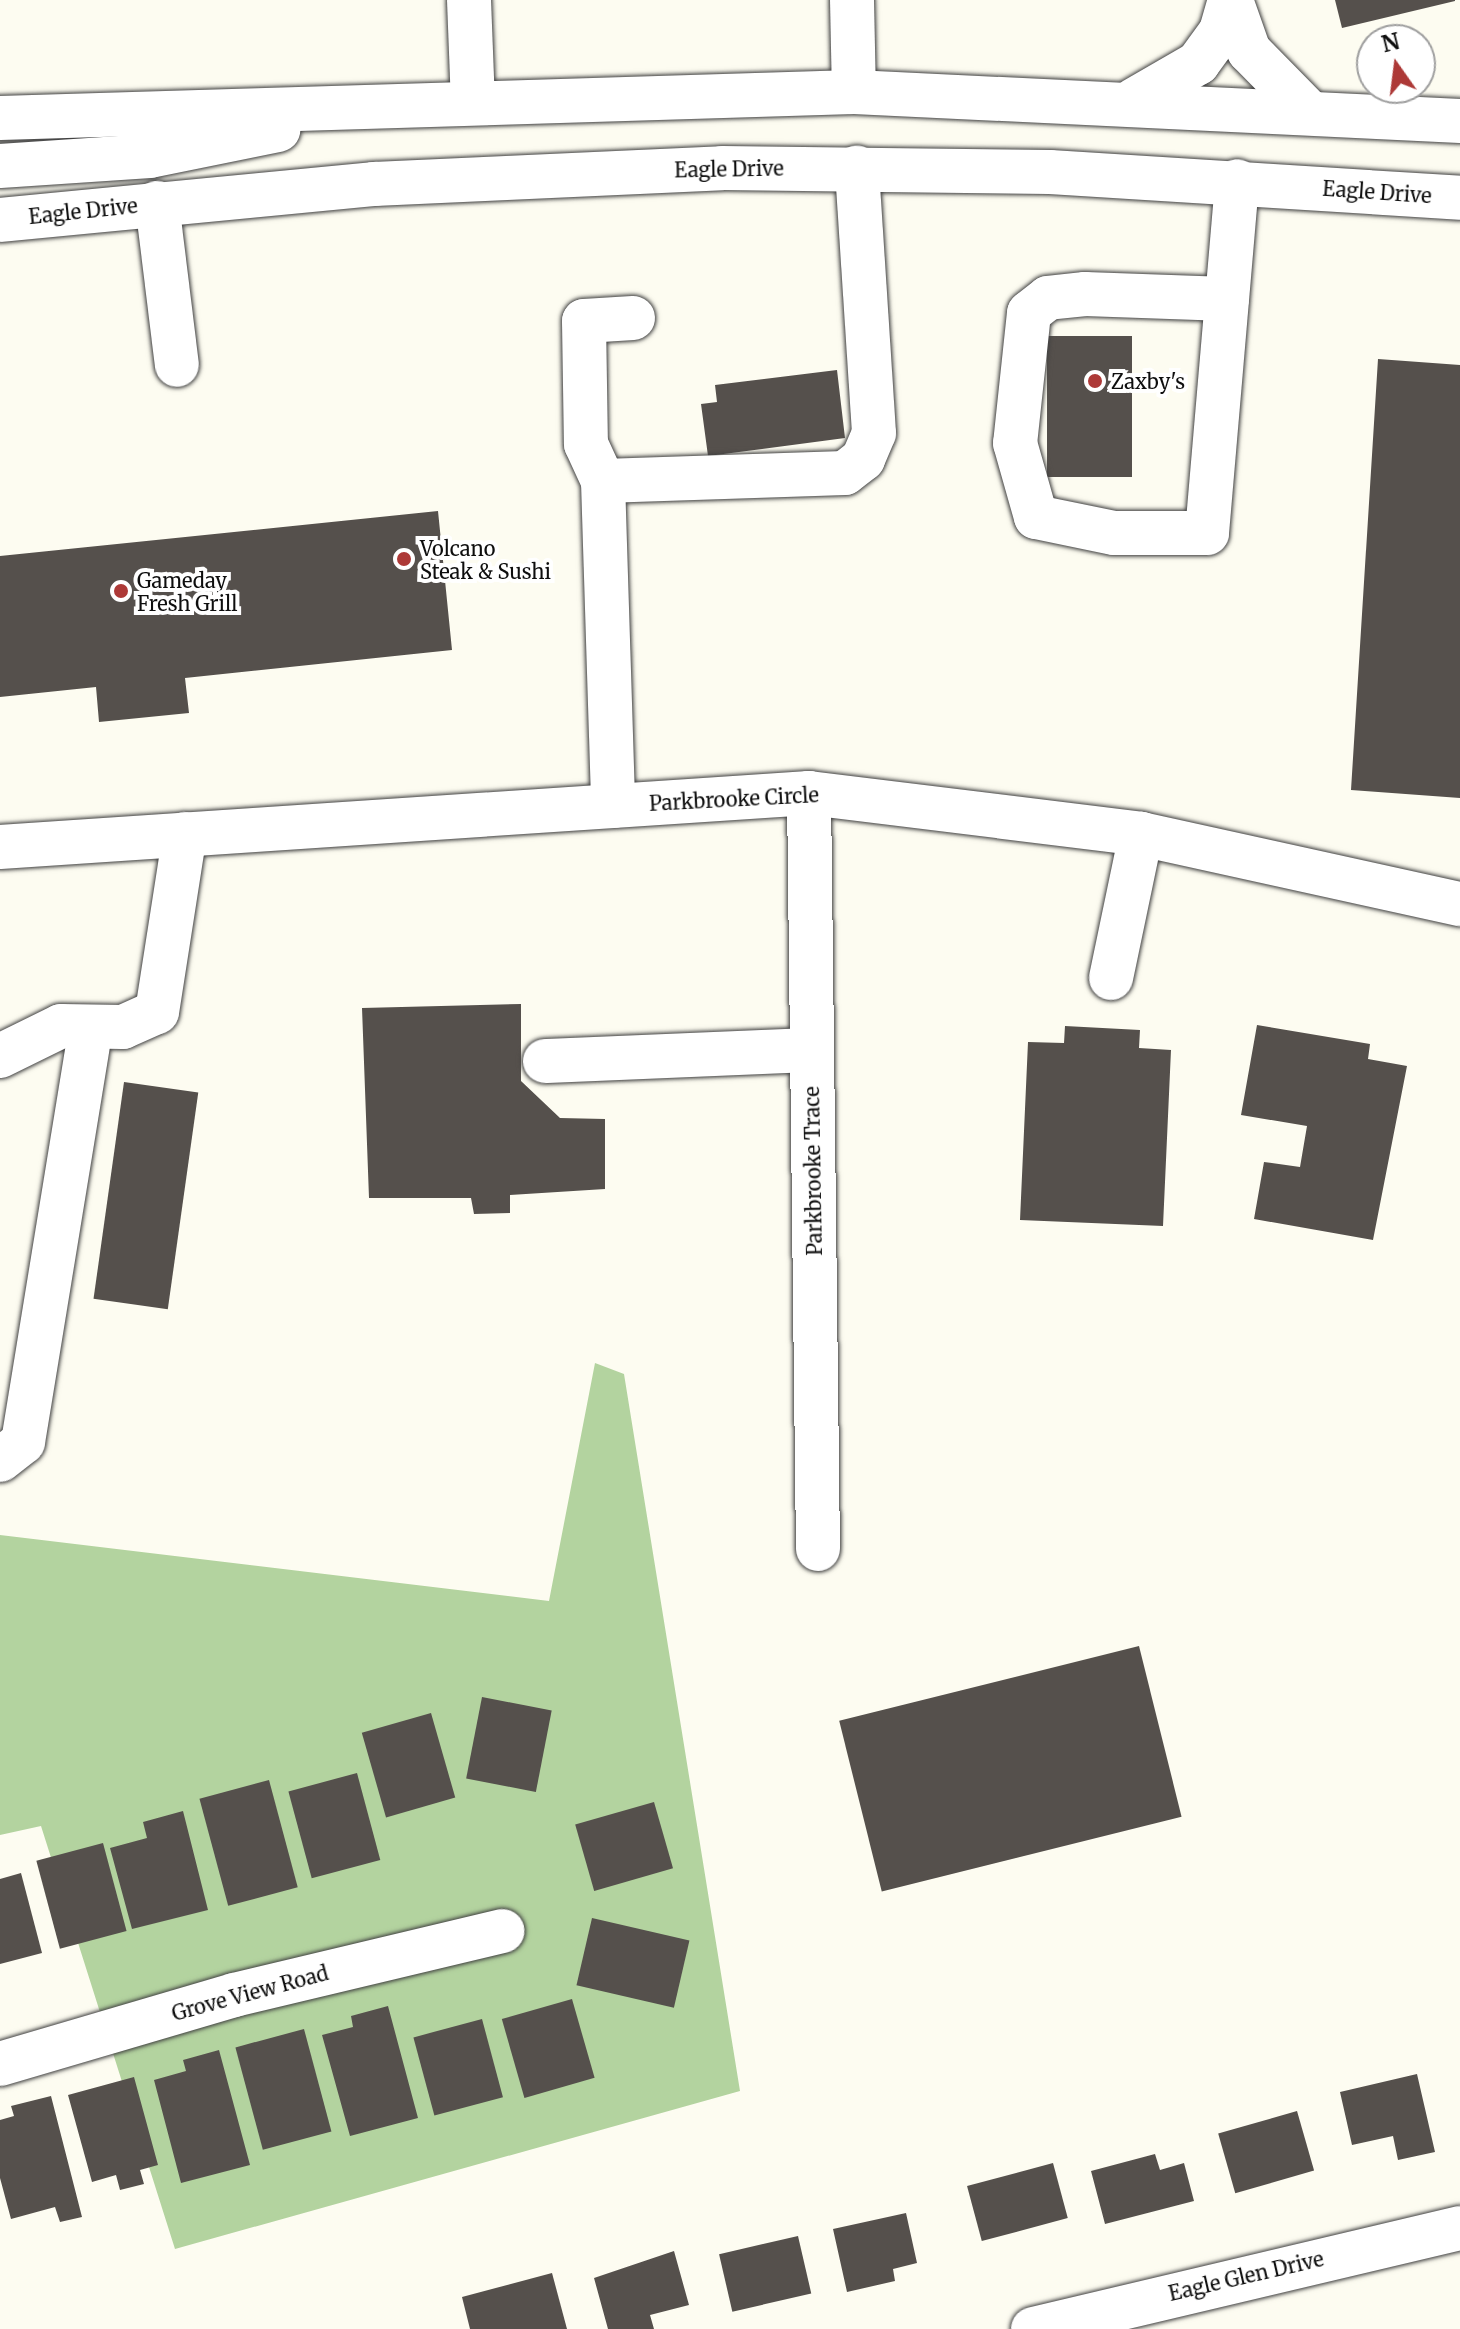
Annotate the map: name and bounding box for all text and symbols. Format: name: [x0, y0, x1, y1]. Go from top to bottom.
north arrow: [1356, 24, 1436, 104]
text: N: [1379, 27, 1402, 58]
street label: Eagle Drive: [674, 156, 784, 182]
street label: Eagle Drive: [1322, 176, 1432, 208]
street label: Eagle Drive: [27, 193, 139, 229]
place label: Zaxby's: [1111, 369, 1185, 393]
marker: Zaxby's: [1086, 372, 1104, 390]
place label: Volcano Steak & Sushi: [420, 536, 551, 583]
marker: Volcano Steak & Sushi: [395, 550, 413, 568]
place label: Gameday Fresh Grill: [137, 568, 237, 615]
marker: Gameday Fresh Grill: [112, 582, 130, 600]
street label: Parkbrooke Circle: [648, 783, 820, 815]
street label: Parkbrooke Trace: [800, 1086, 826, 1256]
street label: Grove View Road: [169, 1961, 331, 2025]
street label: Eagle Glen Drive: [1166, 2246, 1326, 2306]

